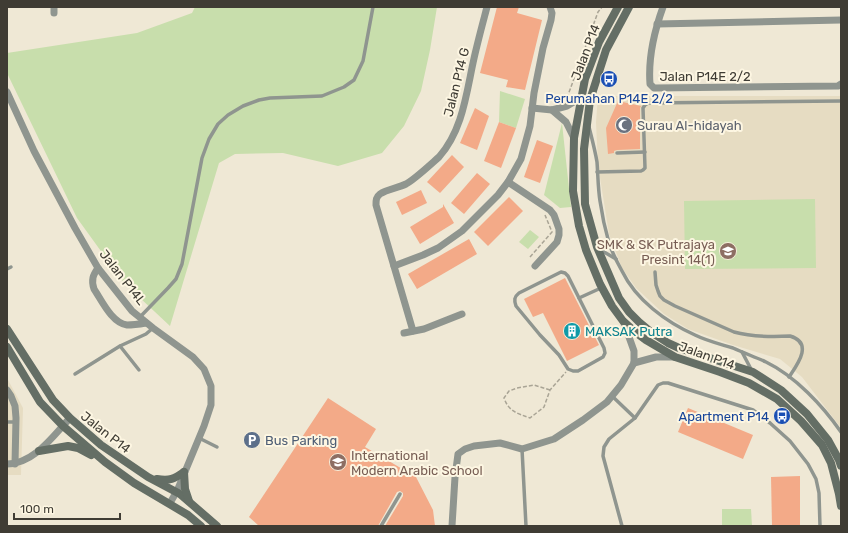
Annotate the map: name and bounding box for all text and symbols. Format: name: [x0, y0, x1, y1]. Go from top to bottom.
street label: Jalan P14: [568, 22, 603, 82]
street label: Jalan P14 G: [441, 46, 472, 118]
bus stop icon: Perumahan P14E 2/2: [599, 69, 619, 89]
street label: Jalan P14E 2/2: [659, 69, 751, 84]
place label: Perumahan P14E 2/2: [545, 91, 673, 106]
mosque icon: Surau Al-hidayah: [614, 115, 634, 135]
place label: Surau Al-hidayah: [637, 118, 742, 133]
place label: SMK & SK Putrajaya Presint 14(1): [597, 237, 715, 267]
school or university icon: SMK & SK Putrajaya Presint 14(1): [718, 241, 738, 261]
street label: Jalan P14L: [96, 247, 149, 308]
building icon: MAKSAK Putra: [562, 321, 582, 341]
place label: MAKSAK Putra: [585, 324, 672, 339]
street label: Jalan P14: [677, 338, 737, 373]
bus stop icon: Apartment P14: [772, 406, 792, 426]
street label: Jalan P14: [78, 408, 133, 456]
place label: Apartment P14: [678, 409, 769, 424]
parking icon: Bus Parking: [242, 430, 262, 450]
place label: Bus Parking: [265, 433, 337, 449]
place label: International Modern Arabic School: [351, 448, 483, 478]
school or university icon: International Modern Arabic School: [328, 452, 348, 472]
scale bar: [14, 495, 120, 521]
text: 100 m: [20, 502, 54, 516]

